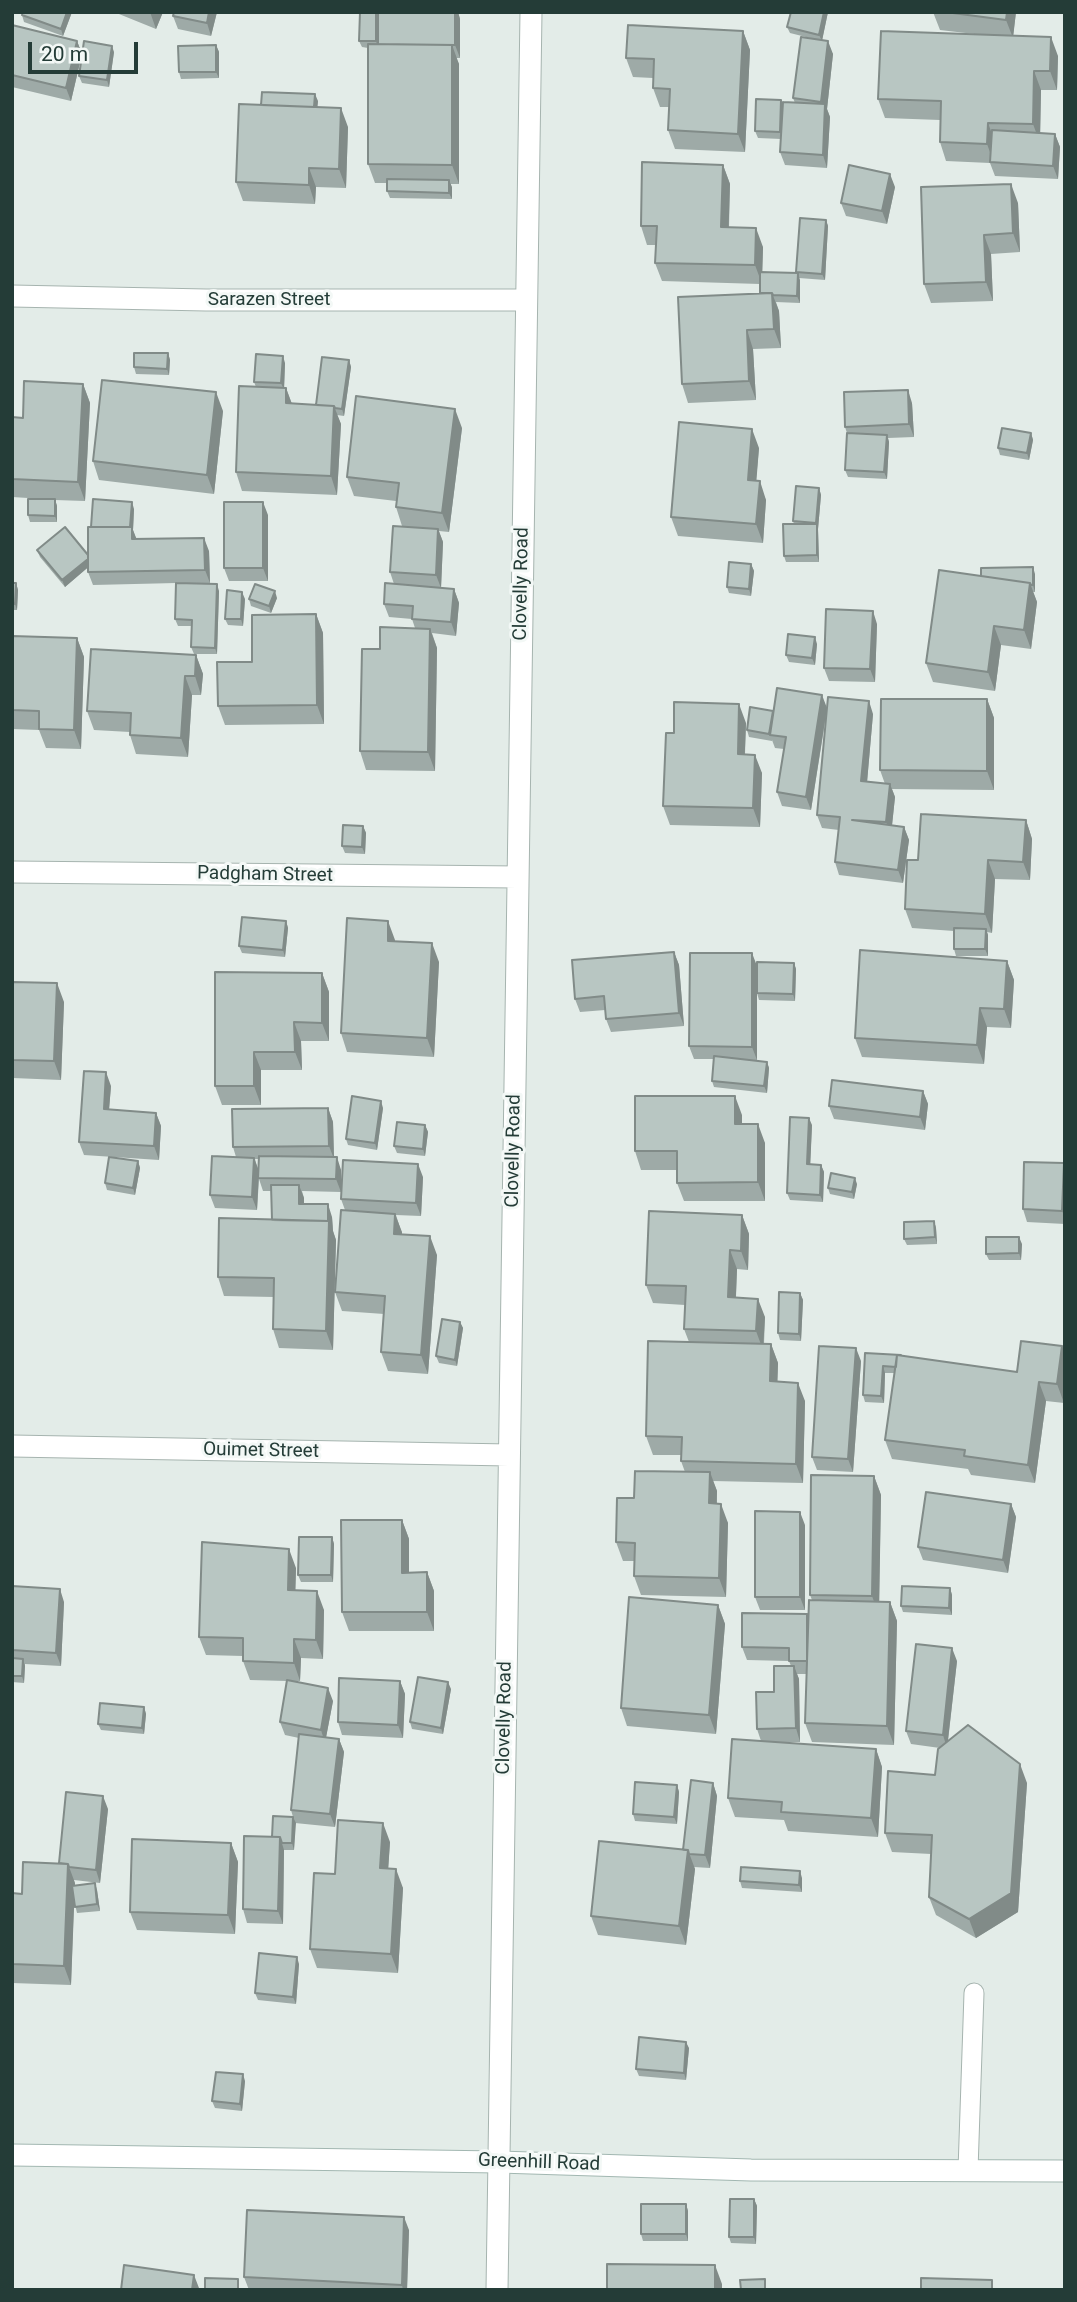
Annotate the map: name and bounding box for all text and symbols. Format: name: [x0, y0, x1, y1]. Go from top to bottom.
scale bar: [32, 28, 142, 72]
text: 20 m: [41, 42, 88, 66]
street label: Sarazen Street: [208, 289, 330, 311]
street label: Clovelly Road: [510, 527, 534, 641]
street label: Padgham Street: [197, 862, 333, 888]
street label: Clovelly Road: [502, 1094, 526, 1208]
street label: Ouimet Street: [203, 1439, 319, 1463]
street label: Clovelly Road: [493, 1661, 517, 1775]
street label: Greenhill Road: [477, 2149, 601, 2177]

